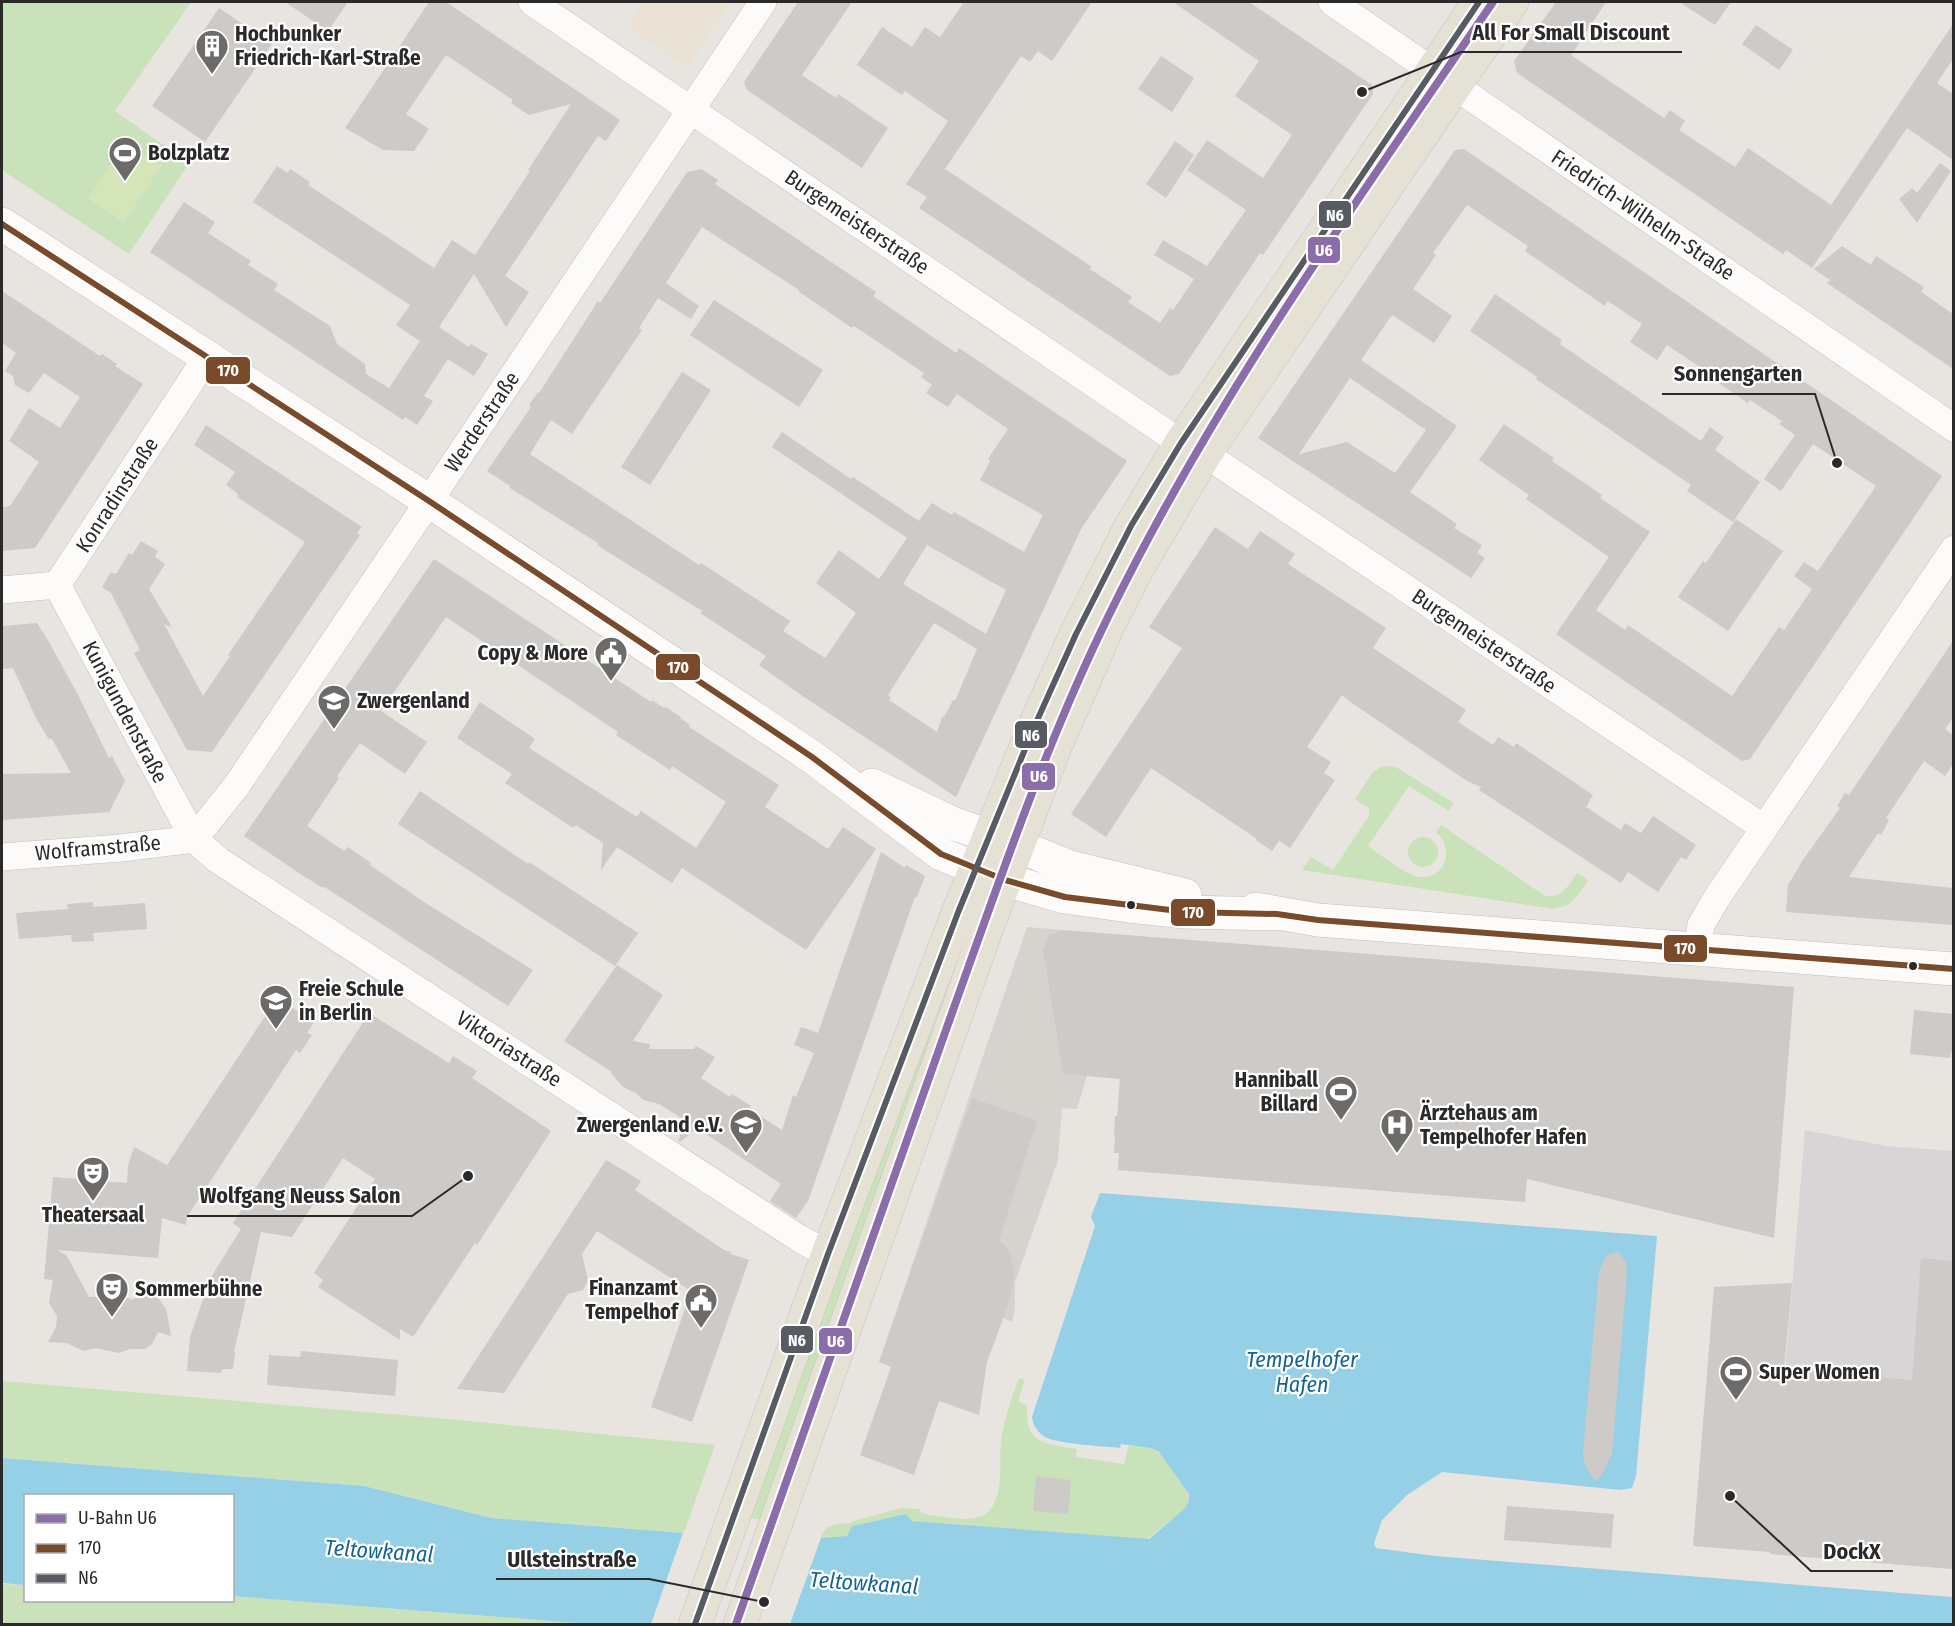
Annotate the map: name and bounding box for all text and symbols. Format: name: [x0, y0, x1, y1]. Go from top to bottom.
callout: All For Small Discount: [1461, 12, 1682, 52]
text: All For Small Discount: [1471, 19, 1670, 46]
place label: Hochbunker Friedrich-Karl-Straße: [235, 21, 421, 71]
building icon: Hochbunker Friedrich-Karl-Straße: [194, 28, 230, 75]
sports icon: Bolzplatz: [107, 135, 143, 182]
place label: Bolzplatz: [148, 140, 230, 166]
street label: Friedrich-Wilhelm-Straße: [1546, 144, 1740, 286]
street label: Burgemeisterstraße: [780, 164, 934, 280]
line badge: N6: [1318, 200, 1352, 229]
text: N6: [1326, 206, 1344, 225]
line badge: U6: [1307, 236, 1341, 264]
text: U6: [1315, 241, 1333, 260]
callout: Sonnengarten: [1662, 354, 1815, 394]
line badge: 170: [205, 356, 251, 385]
text: Sonnengarten: [1674, 360, 1802, 387]
text: 170: [217, 361, 239, 380]
street label: Werderstraße: [439, 367, 525, 477]
street label: Konradinstraße: [70, 433, 164, 557]
street label: Burgemeisterstraße: [1407, 583, 1561, 699]
public building icon: Copy & More: [593, 635, 629, 682]
street label: Kunigundenstraße: [77, 637, 173, 787]
place label: Copy & More: [478, 640, 588, 666]
line badge: 170: [655, 653, 701, 681]
text: 170: [667, 658, 689, 677]
school or university icon: Zwergenland: [316, 683, 352, 730]
place label: Zwergenland: [357, 688, 470, 714]
line badge: N6: [1014, 720, 1048, 749]
text: N6: [1022, 726, 1040, 745]
line badge: U6: [1021, 762, 1056, 791]
text: U6: [1030, 767, 1048, 786]
street label: Wolframstraße: [34, 830, 162, 866]
line badge: 170: [1170, 898, 1216, 927]
unlabelled marker: [1125, 899, 1137, 911]
text: 170: [1182, 903, 1204, 922]
line badge: 170: [1663, 934, 1708, 963]
text: 170: [1674, 939, 1696, 958]
unlabelled marker: [1907, 960, 1919, 972]
place label: Freie Schule in Berlin: [299, 976, 404, 1026]
school or university icon: Freie Schule in Berlin: [258, 983, 294, 1030]
street label: Viktoriastraße: [451, 1005, 567, 1093]
place label: Hanniball Billard: [1235, 1067, 1318, 1117]
sports icon: Hanniball Billard: [1323, 1074, 1359, 1121]
place label: Ärztehaus am Tempelhofer Hafen: [1419, 1099, 1587, 1150]
school or university icon: Zwergenland e.V.: [728, 1107, 764, 1154]
hospital icon: Ärztehaus am Tempelhofer Hafen: [1379, 1107, 1415, 1154]
place label: Zwergenland e.V.: [577, 1112, 723, 1138]
theatre icon: Theatersaal: [75, 1155, 111, 1202]
callout: Wolfgang Neuss Salon: [187, 1176, 412, 1216]
text: Wolfgang Neuss Salon: [200, 1182, 400, 1209]
place label: Theatersaal: [42, 1202, 145, 1228]
theatre icon: Sommerbühne: [94, 1271, 130, 1318]
place label: Finanzamt Tempelhof: [585, 1275, 680, 1325]
place label: Sommerbühne: [135, 1276, 263, 1302]
public building icon: Finanzamt Tempelhof: [683, 1282, 719, 1329]
line badge: N6: [780, 1325, 814, 1354]
line badge: U6: [818, 1327, 853, 1355]
text: N6: [788, 1331, 806, 1350]
text: U6: [827, 1332, 845, 1351]
water label: Tempelhofer Hafen: [1246, 1346, 1359, 1398]
sports icon: Super Women: [1718, 1354, 1754, 1401]
place label: Super Women: [1759, 1359, 1880, 1385]
legend: [24, 1494, 234, 1602]
text: U-Bahn U6: [78, 1507, 157, 1529]
callout: DockX: [1811, 1531, 1893, 1571]
water label: Teltowkanal: [324, 1534, 434, 1568]
text: 170: [78, 1537, 102, 1559]
text: DockX: [1823, 1538, 1881, 1565]
callout: Ullsteinstraße: [496, 1539, 649, 1579]
text: Ullsteinstraße: [507, 1546, 637, 1573]
water label: Teltowkanal: [809, 1566, 919, 1600]
text: N6: [78, 1567, 98, 1589]

